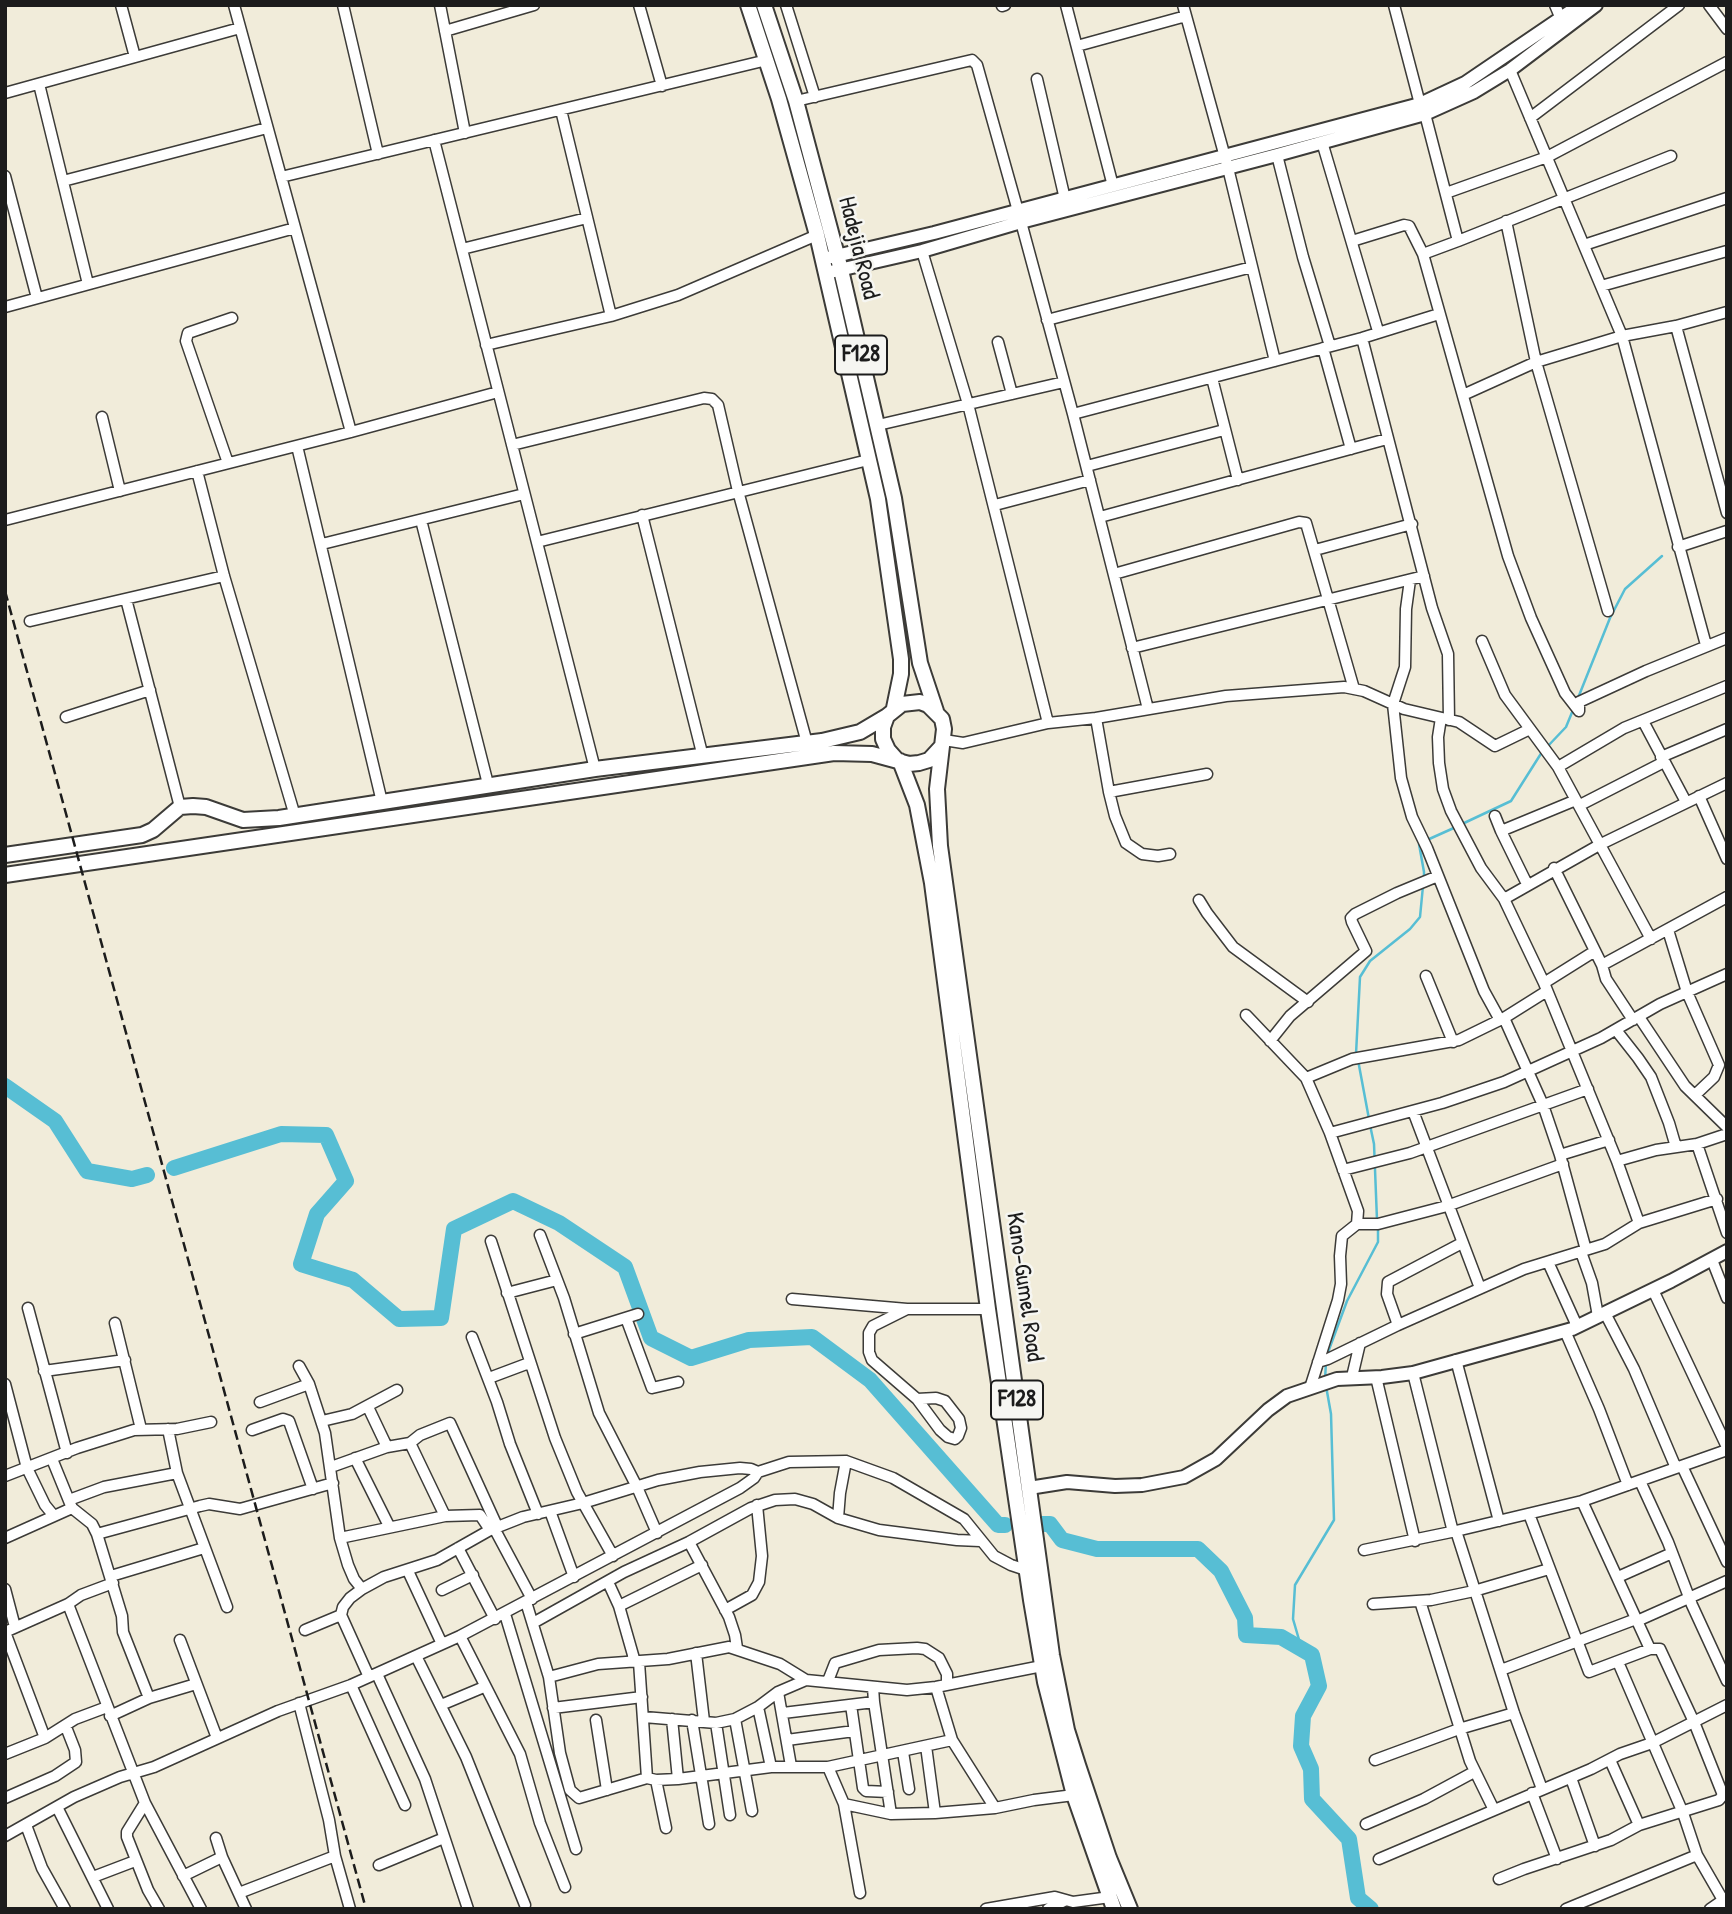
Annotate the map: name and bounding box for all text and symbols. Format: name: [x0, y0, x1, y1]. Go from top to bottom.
street label: Hadejia Road: [831, 194, 885, 302]
road number: F128: [835, 336, 887, 374]
street label: Kano-Gumel Road: [999, 1211, 1049, 1363]
road number: F128: [991, 1380, 1043, 1420]

